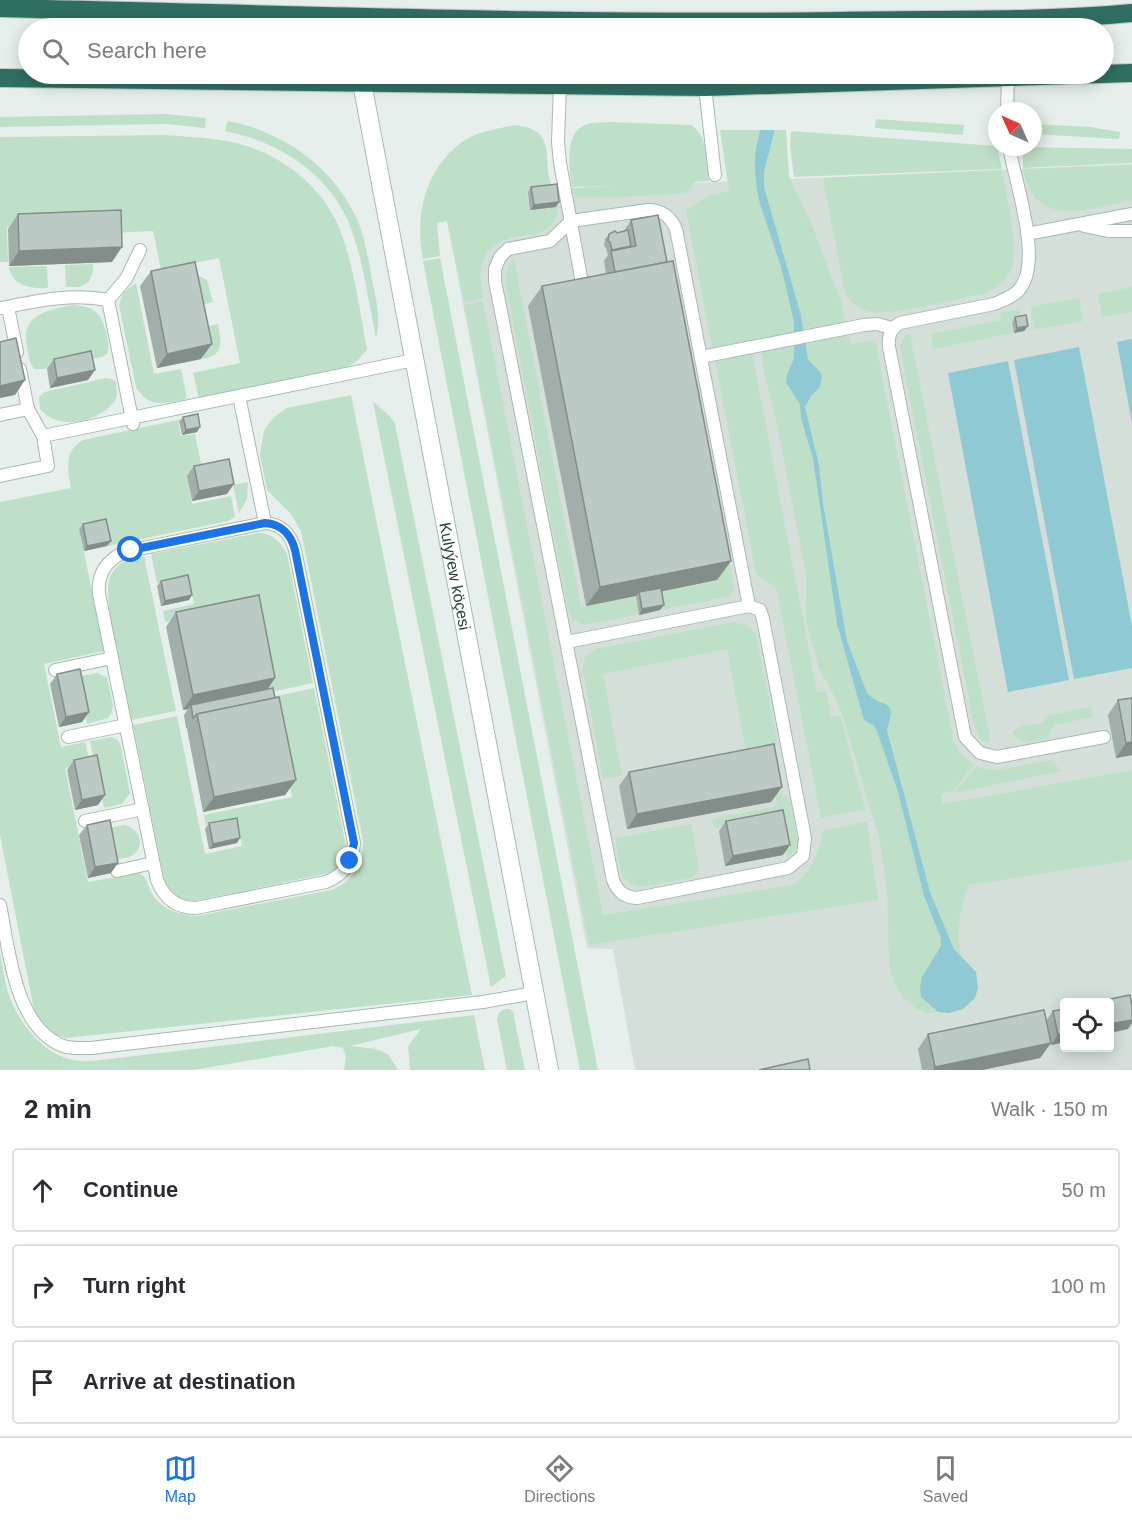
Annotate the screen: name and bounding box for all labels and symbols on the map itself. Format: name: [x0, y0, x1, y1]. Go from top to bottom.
north arrow: [988, 102, 1042, 156]
street label: Kulyýew köçesi: [437, 521, 474, 632]
route start: [117, 536, 143, 562]
route end: [336, 847, 362, 873]

